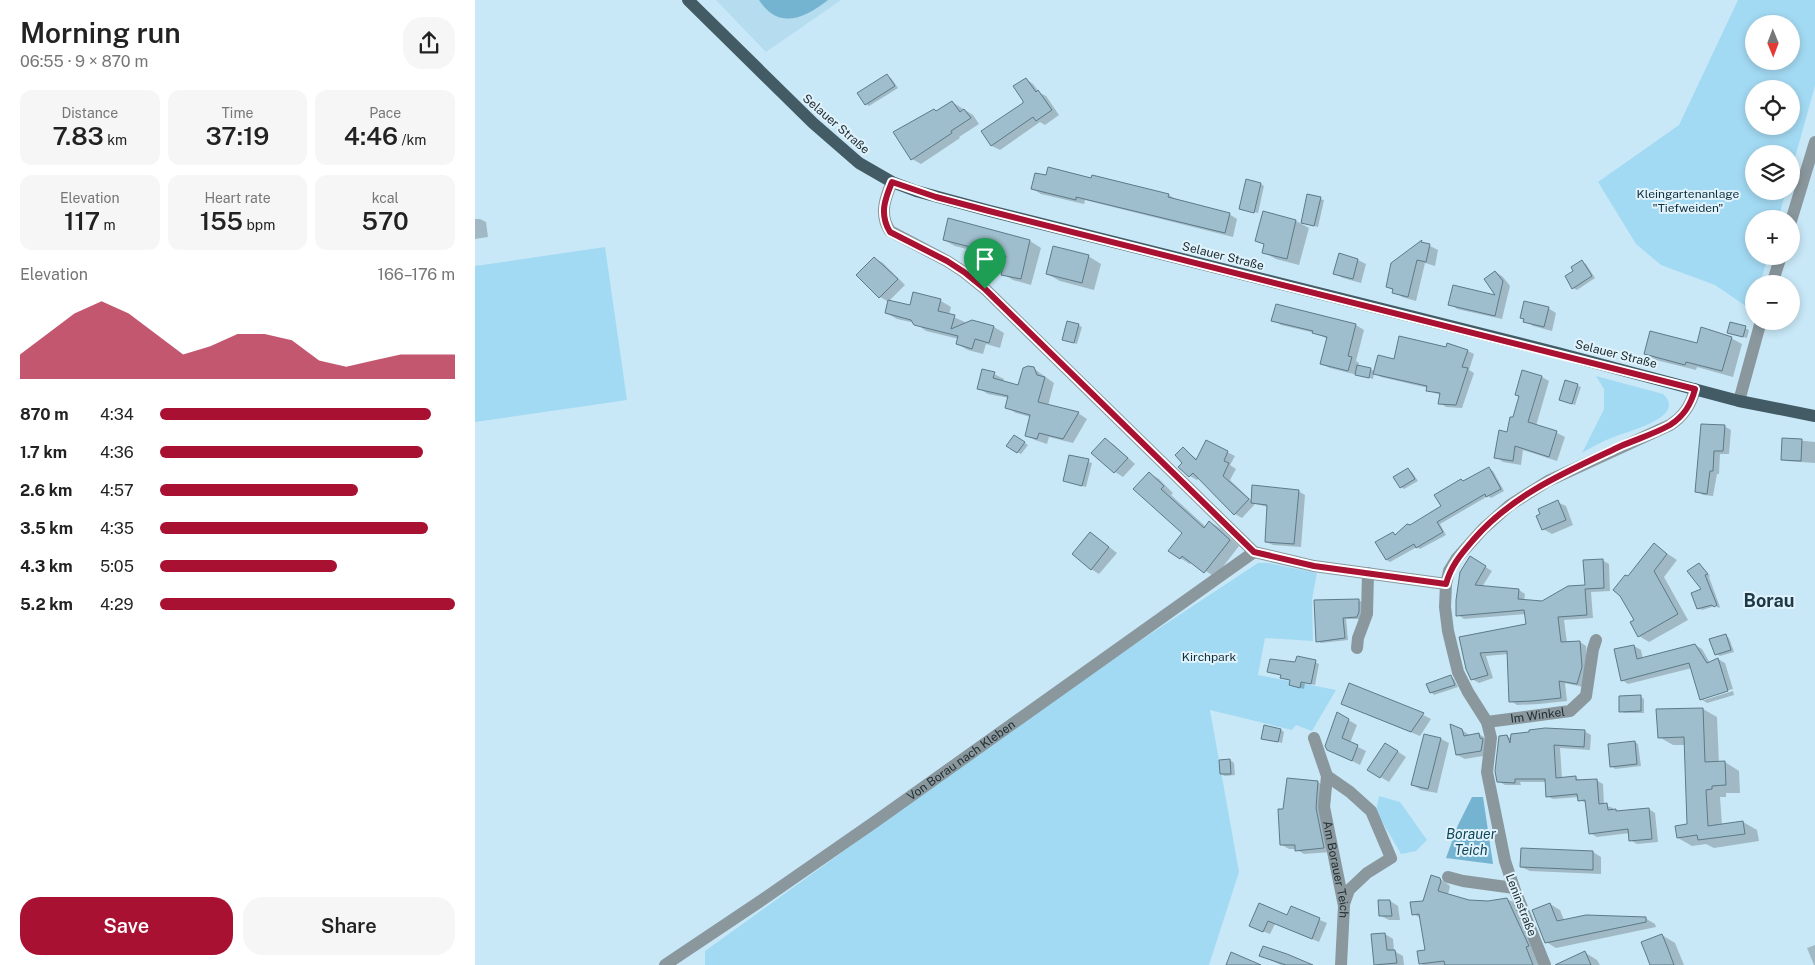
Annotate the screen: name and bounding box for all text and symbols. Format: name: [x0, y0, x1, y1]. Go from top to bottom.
north arrow: [1745, 15, 1800, 70]
map controls: [1745, 15, 1800, 330]
text: Morning run: [20, 16, 181, 49]
button: share: [403, 17, 455, 69]
text: 06:55 · 9 × 870 m: [20, 52, 148, 71]
button: locate: [1745, 80, 1800, 135]
street label: Selauer Straße: [800, 91, 872, 157]
text: Distance: [61, 105, 118, 121]
text: Time: [222, 105, 253, 121]
text: Pace: [369, 105, 401, 121]
text: 7.83: [52, 121, 104, 151]
text: 37:19: [206, 121, 269, 151]
text: 4:46: [344, 121, 398, 151]
text: km: [104, 132, 127, 148]
text: /km: [398, 132, 426, 148]
button: layers: [1745, 145, 1800, 200]
park label: Kleingartenanlage "Tiefweiden": [1637, 187, 1740, 215]
text: Elevation: [60, 190, 120, 206]
text: Heart rate: [204, 190, 271, 206]
text: kcal: [372, 190, 399, 206]
text: 117: [64, 206, 100, 236]
text: 155: [200, 206, 243, 236]
text: 570: [362, 206, 409, 236]
button: +: [1745, 210, 1800, 265]
text: m: [100, 217, 116, 233]
text: bpm: [243, 217, 275, 233]
pin: [964, 238, 1006, 289]
street label: Selauer Straße: [1181, 239, 1266, 273]
icon: arrive: [971, 245, 999, 273]
text: Elevation: [20, 265, 88, 284]
text: 166–176 m: [378, 265, 455, 284]
button: −: [1745, 275, 1800, 330]
street label: Selauer Straße: [1574, 337, 1659, 371]
text: 870 m: [20, 405, 69, 424]
text: 4:34: [100, 405, 134, 424]
text: 1.7 km: [20, 443, 67, 462]
text: 4:36: [100, 443, 134, 462]
text: 2.6 km: [20, 481, 72, 500]
text: 4:57: [100, 481, 134, 500]
text: 3.5 km: [20, 519, 73, 538]
text: 4:35: [100, 519, 134, 538]
text: 4.3 km: [20, 557, 73, 576]
text: 5:05: [100, 557, 134, 576]
district label: Borau: [1744, 590, 1794, 611]
text: 5.2 km: [20, 595, 73, 614]
text: 4:29: [100, 595, 134, 614]
park label: Kirchpark: [1182, 650, 1236, 664]
street label: Im Winkel: [1509, 705, 1566, 726]
street label: Von Borau nach Kleben: [904, 717, 1018, 804]
street label: Am Borauer Teich: [1320, 820, 1351, 918]
water label: Borauer Teich: [1446, 826, 1497, 858]
street label: Leninstraße: [1503, 872, 1539, 938]
button: Save: [20, 897, 233, 955]
button: Share: [243, 897, 455, 955]

